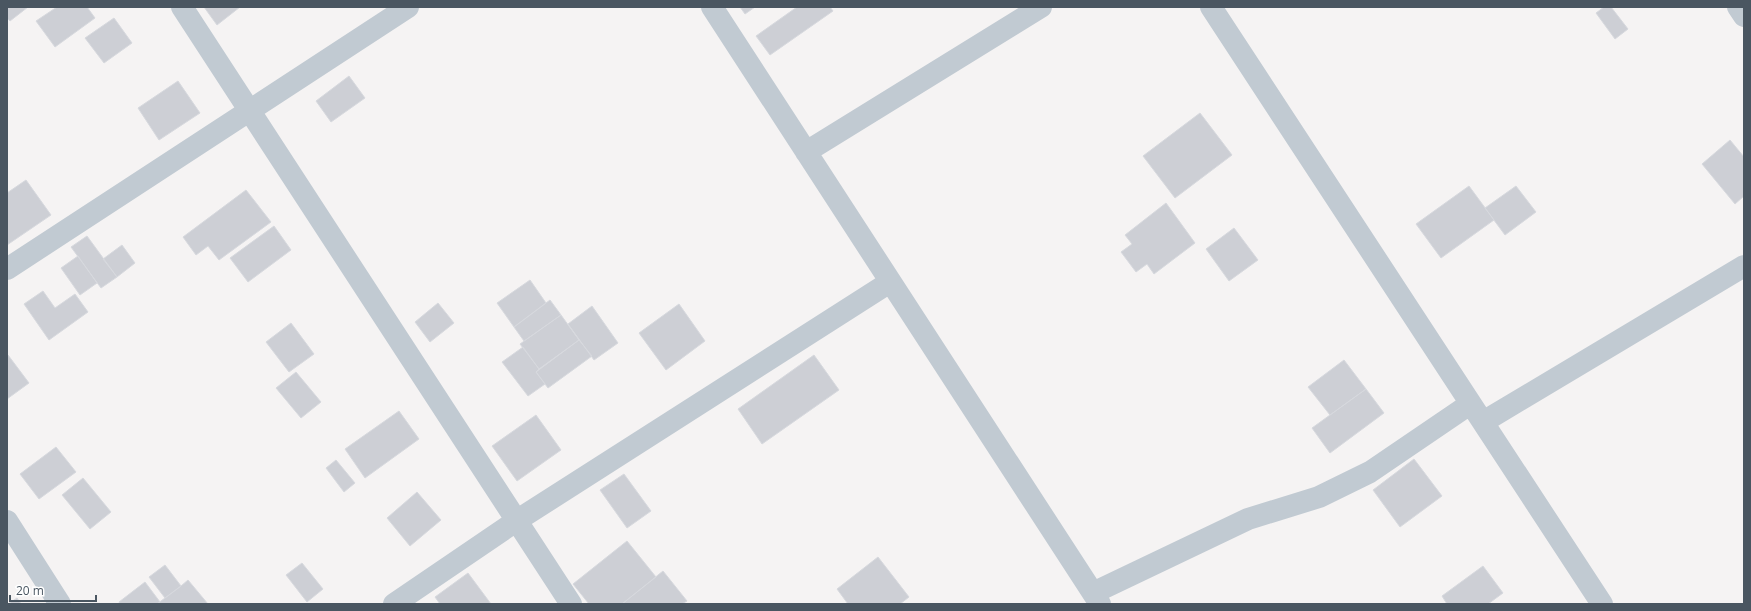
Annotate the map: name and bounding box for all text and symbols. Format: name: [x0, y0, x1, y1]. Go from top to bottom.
scale bar: [10, 577, 96, 603]
text: 20 m: [16, 582, 44, 599]

